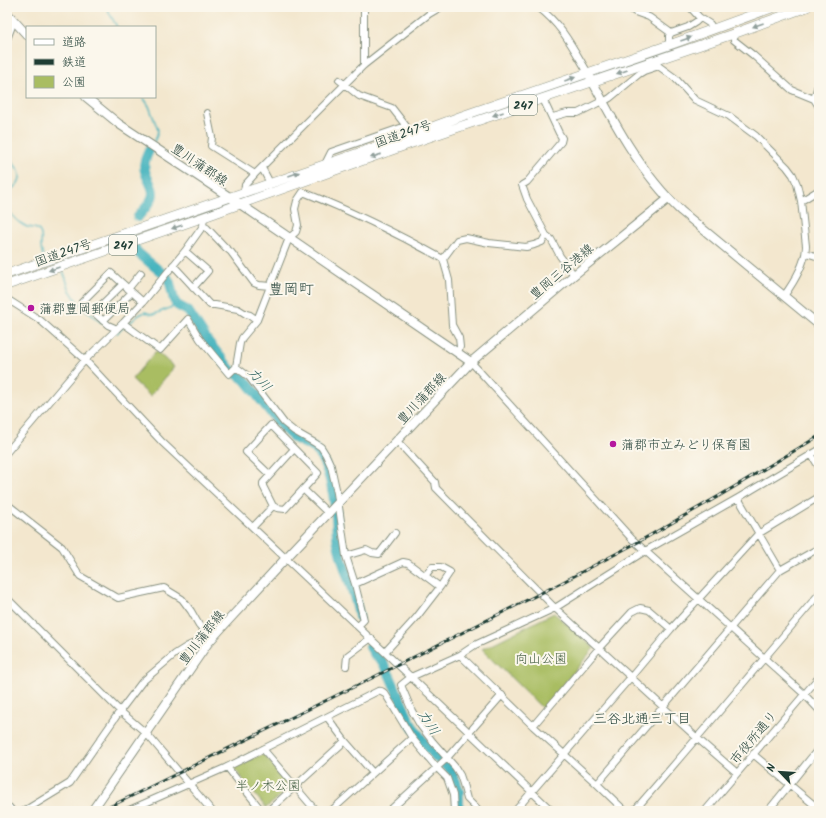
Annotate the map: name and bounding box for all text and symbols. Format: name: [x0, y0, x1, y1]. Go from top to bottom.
one-way arrow: [751, 23, 763, 29]
legend: [26, 26, 156, 98]
text: 道路: [62, 33, 86, 52]
one-way arrow: [681, 35, 693, 41]
text: 鉄道: [62, 53, 86, 72]
one-way arrow: [615, 70, 627, 76]
text: 公園: [62, 73, 86, 92]
one-way arrow: [564, 76, 576, 82]
road number: 247: [509, 95, 537, 115]
one-way arrow: [492, 111, 504, 117]
street label: 国道247号: [372, 115, 435, 154]
street label: 豊川蒲郡線: [166, 138, 233, 193]
one-way arrow: [369, 154, 381, 160]
one-way arrow: [288, 171, 300, 177]
one-way arrow: [170, 224, 182, 230]
street label: 国道247号: [32, 234, 95, 273]
road number: 247: [109, 235, 137, 255]
street label: 豊岡三谷港線: [525, 238, 599, 305]
one-way arrow: [47, 266, 59, 272]
district label: 豊岡町: [268, 278, 314, 302]
place label: 蒲郡豊岡郵便局: [39, 299, 130, 320]
marker: 蒲郡豊岡郵便局: [26, 303, 36, 313]
water label: 力川: [242, 362, 277, 397]
street label: 豊川蒲郡線: [392, 367, 453, 430]
place label: 蒲郡市立みどり保育園: [621, 435, 751, 456]
marker: 蒲郡市立みどり保育園: [608, 439, 618, 449]
street label: 豊川蒲郡線: [174, 605, 231, 670]
park label: 向山公園: [515, 649, 567, 670]
water label: 力川: [411, 705, 445, 740]
street label: 市役所通り: [725, 706, 783, 770]
district label: 三谷北通三丁目: [593, 708, 691, 730]
north arrow: [760, 752, 800, 792]
text: N: [762, 761, 781, 775]
park label: 半ノ木公園: [235, 776, 301, 797]

